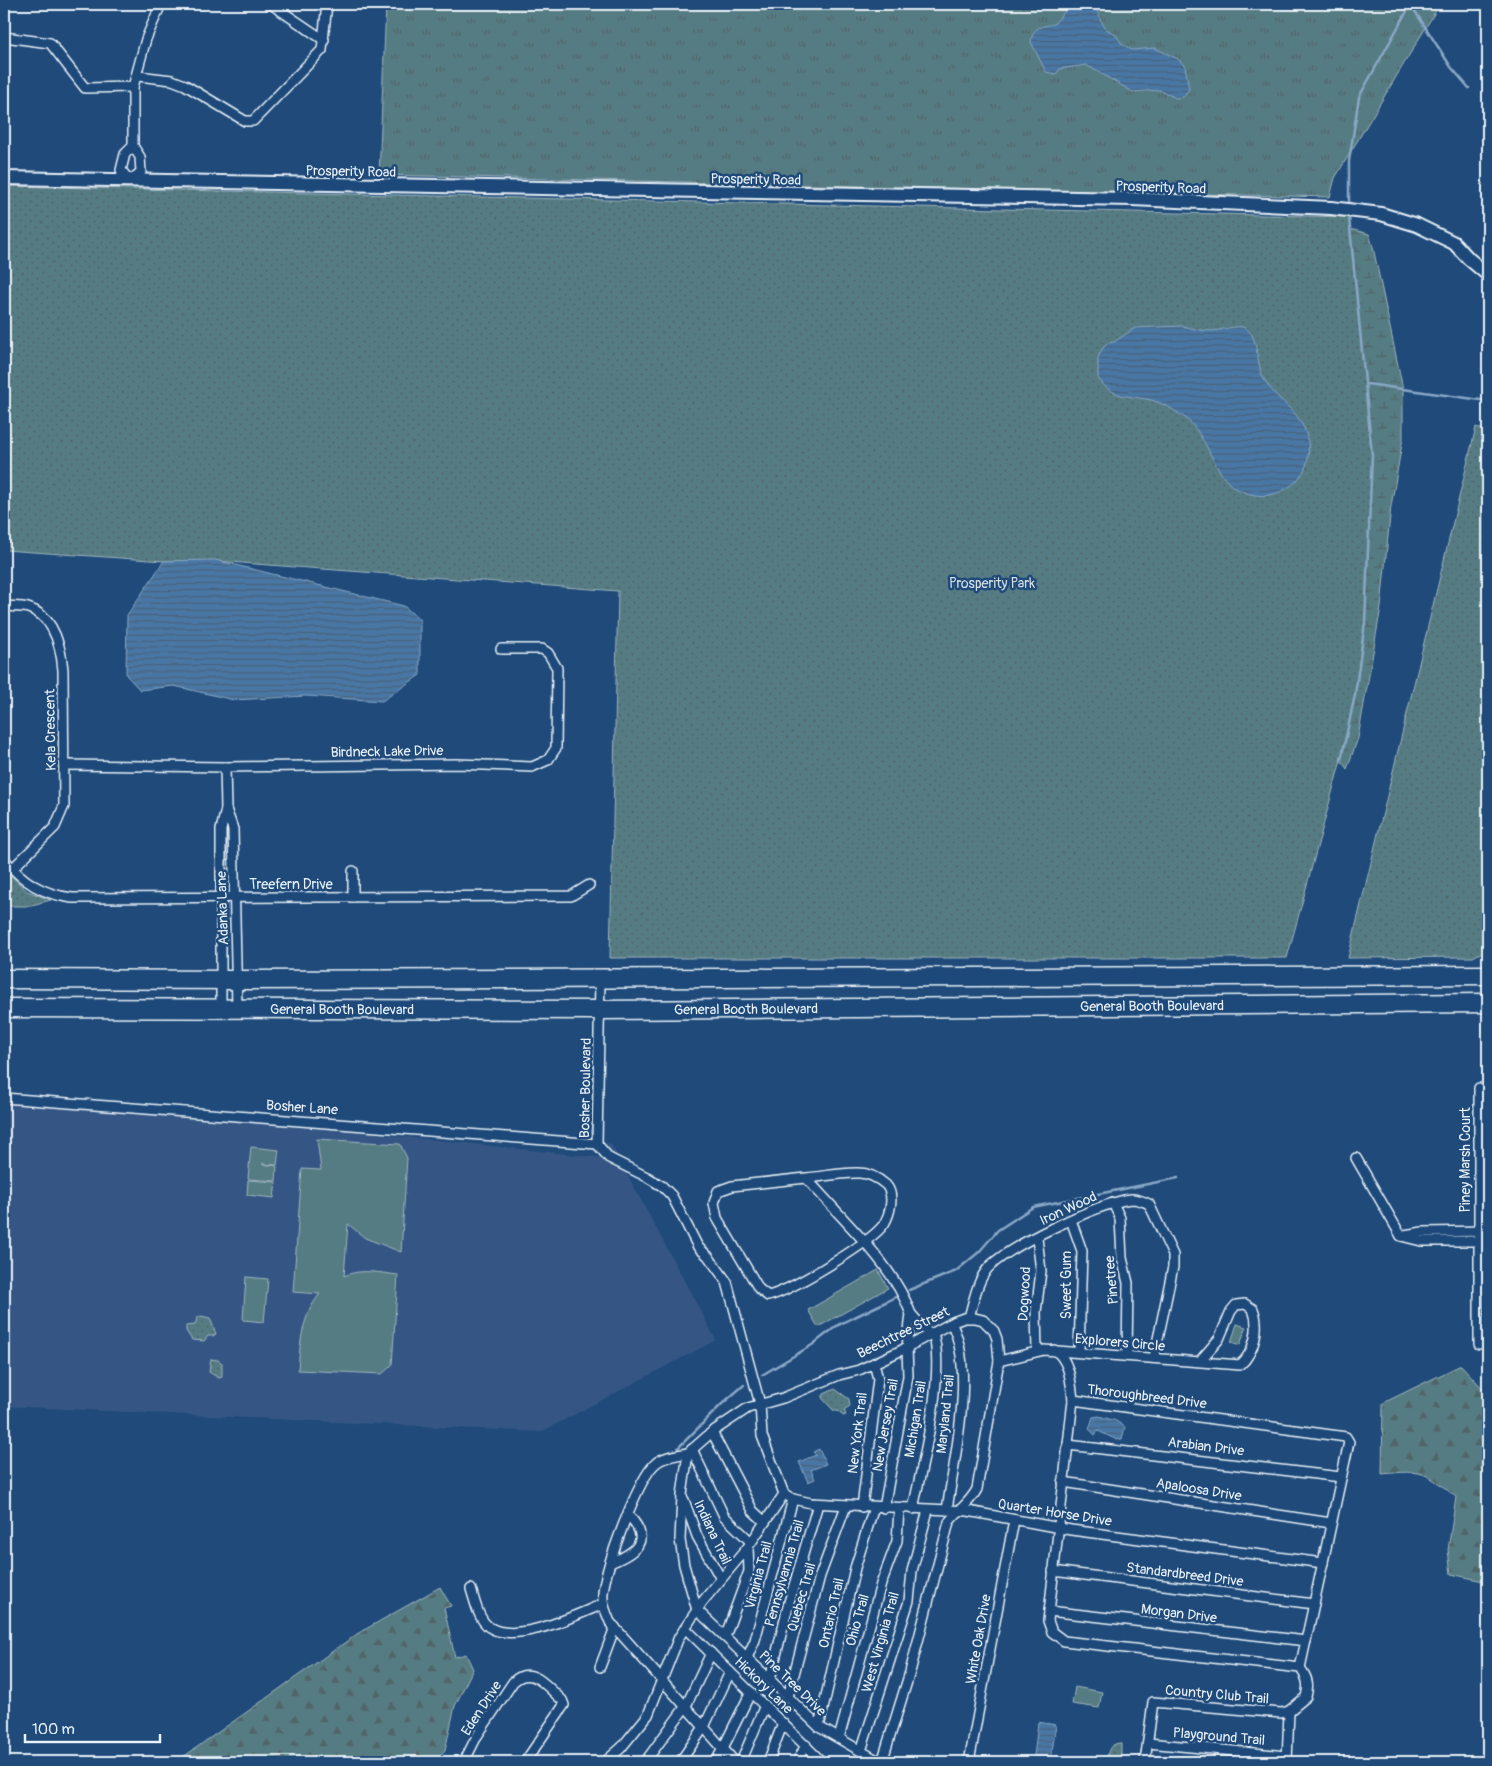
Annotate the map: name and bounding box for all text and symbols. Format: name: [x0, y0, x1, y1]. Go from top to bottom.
street label: Prosperity Road: [306, 162, 397, 181]
street label: Prosperity Road: [711, 170, 802, 189]
street label: Prosperity Road: [1115, 177, 1207, 198]
park label: Prosperity Park: [949, 575, 1035, 592]
street label: Kela Crescent: [41, 689, 60, 771]
street label: Birdneck Lake Drive: [330, 742, 444, 761]
street label: Adanka Lane: [213, 871, 232, 945]
street label: Treefern Drive: [249, 876, 333, 893]
street label: General Booth Boulevard: [1080, 997, 1224, 1015]
street label: General Booth Boulevard: [674, 1000, 818, 1018]
street label: General Booth Boulevard: [270, 1001, 414, 1018]
street label: Bosher Boulevard: [576, 1038, 595, 1138]
street label: Bosher Lane: [265, 1097, 339, 1118]
street label: Piney Marsh Court: [1457, 1107, 1474, 1213]
street label: Iron Wood: [1037, 1188, 1100, 1229]
street label: Sweet Gum: [1058, 1251, 1075, 1319]
street label: Pinetree: [1101, 1255, 1122, 1305]
street label: Dogwood: [1015, 1266, 1034, 1322]
street label: Beechtree Street: [854, 1303, 952, 1362]
street label: Explorers Circle: [1074, 1330, 1166, 1355]
street label: Maryland Trail: [933, 1374, 958, 1454]
street label: New Jersey Trail: [869, 1377, 902, 1473]
street label: Michigan Trail: [901, 1379, 930, 1459]
street label: Thoroughbreed Drive: [1086, 1381, 1208, 1412]
street label: New York Trail: [844, 1391, 871, 1475]
street label: Arabian Drive: [1167, 1433, 1245, 1460]
street label: Apaloosa Drive: [1155, 1474, 1243, 1505]
street label: Quarter Horse Drive: [997, 1495, 1113, 1530]
street label: Indiana Trail: [690, 1497, 735, 1567]
street label: Pennsylvannia Trail: [761, 1518, 808, 1629]
street label: Virginia Trail: [741, 1539, 776, 1611]
street label: Standardbreed Drive: [1125, 1559, 1245, 1590]
street label: Quebec Trail: [784, 1561, 819, 1634]
street label: Ontario Trail: [815, 1576, 848, 1650]
street label: West Virginia Trail: [858, 1590, 903, 1694]
street label: Ohio Trail: [842, 1592, 873, 1648]
street label: White Oak Drive: [962, 1593, 995, 1685]
street label: Morgan Drive: [1140, 1600, 1218, 1627]
street label: Pine Tree Drive: [756, 1647, 830, 1720]
street label: Hickory Lane: [731, 1653, 796, 1717]
street label: Eden Drive: [457, 1678, 505, 1739]
street label: Country Club Trail: [1164, 1681, 1270, 1708]
scale bar: [25, 1711, 160, 1743]
text: 100 m: [32, 1720, 75, 1739]
street label: Playground Trail: [1172, 1724, 1266, 1749]

